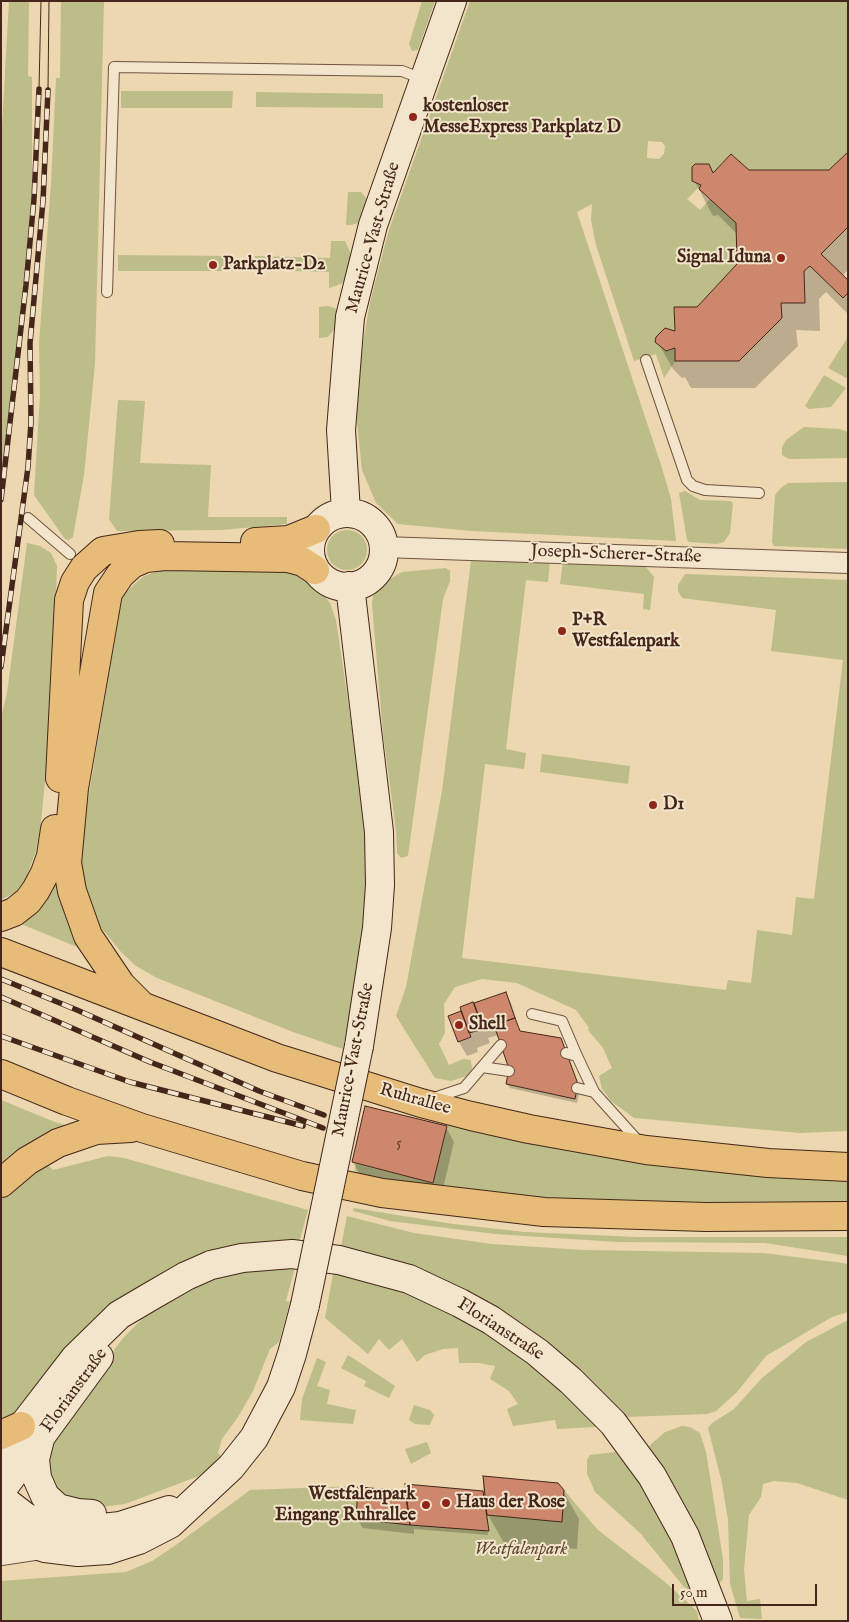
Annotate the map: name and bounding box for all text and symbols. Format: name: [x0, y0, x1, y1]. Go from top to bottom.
place label: kostenloser MesseExpress Parkplatz D: [423, 96, 621, 138]
marker: kostenloser MesseExpress Parkplatz D: [407, 111, 419, 123]
street label: Maurice-Vast-Straße: [342, 160, 406, 316]
place label: Signal Iduna: [677, 247, 771, 269]
marker: Signal Iduna: [775, 252, 787, 264]
place label: Parkplatz-D2: [223, 254, 325, 276]
marker: Parkplatz-D2: [207, 259, 219, 271]
street label: Joseph-Scherer-Straße: [530, 541, 702, 569]
place label: P+R Westfalenpark: [572, 610, 680, 652]
marker: P+R Westfalenpark: [556, 625, 568, 637]
place label: D1: [663, 794, 684, 816]
marker: D1: [647, 799, 659, 811]
street label: Maurice-Vast-Straße: [328, 981, 380, 1139]
place label: Shell: [469, 1014, 506, 1036]
marker: Shell: [453, 1019, 465, 1031]
street label: Ruhrallee: [377, 1080, 453, 1120]
house number: 5: [396, 1135, 402, 1153]
street label: Florianstraße: [453, 1294, 547, 1366]
street label: Florianstraße: [37, 1345, 113, 1437]
place label: Westfalenpark Eingang Ruhrallee: [275, 1484, 416, 1526]
place label: Haus der Rose: [456, 1492, 565, 1514]
marker: Haus der Rose: [440, 1497, 452, 1509]
marker: Westfalenpark Eingang Ruhrallee: [420, 1499, 432, 1511]
park label: Westfalenpark: [475, 1539, 567, 1561]
scale bar: [674, 1574, 819, 1606]
text: 50 m: [680, 1583, 708, 1602]

